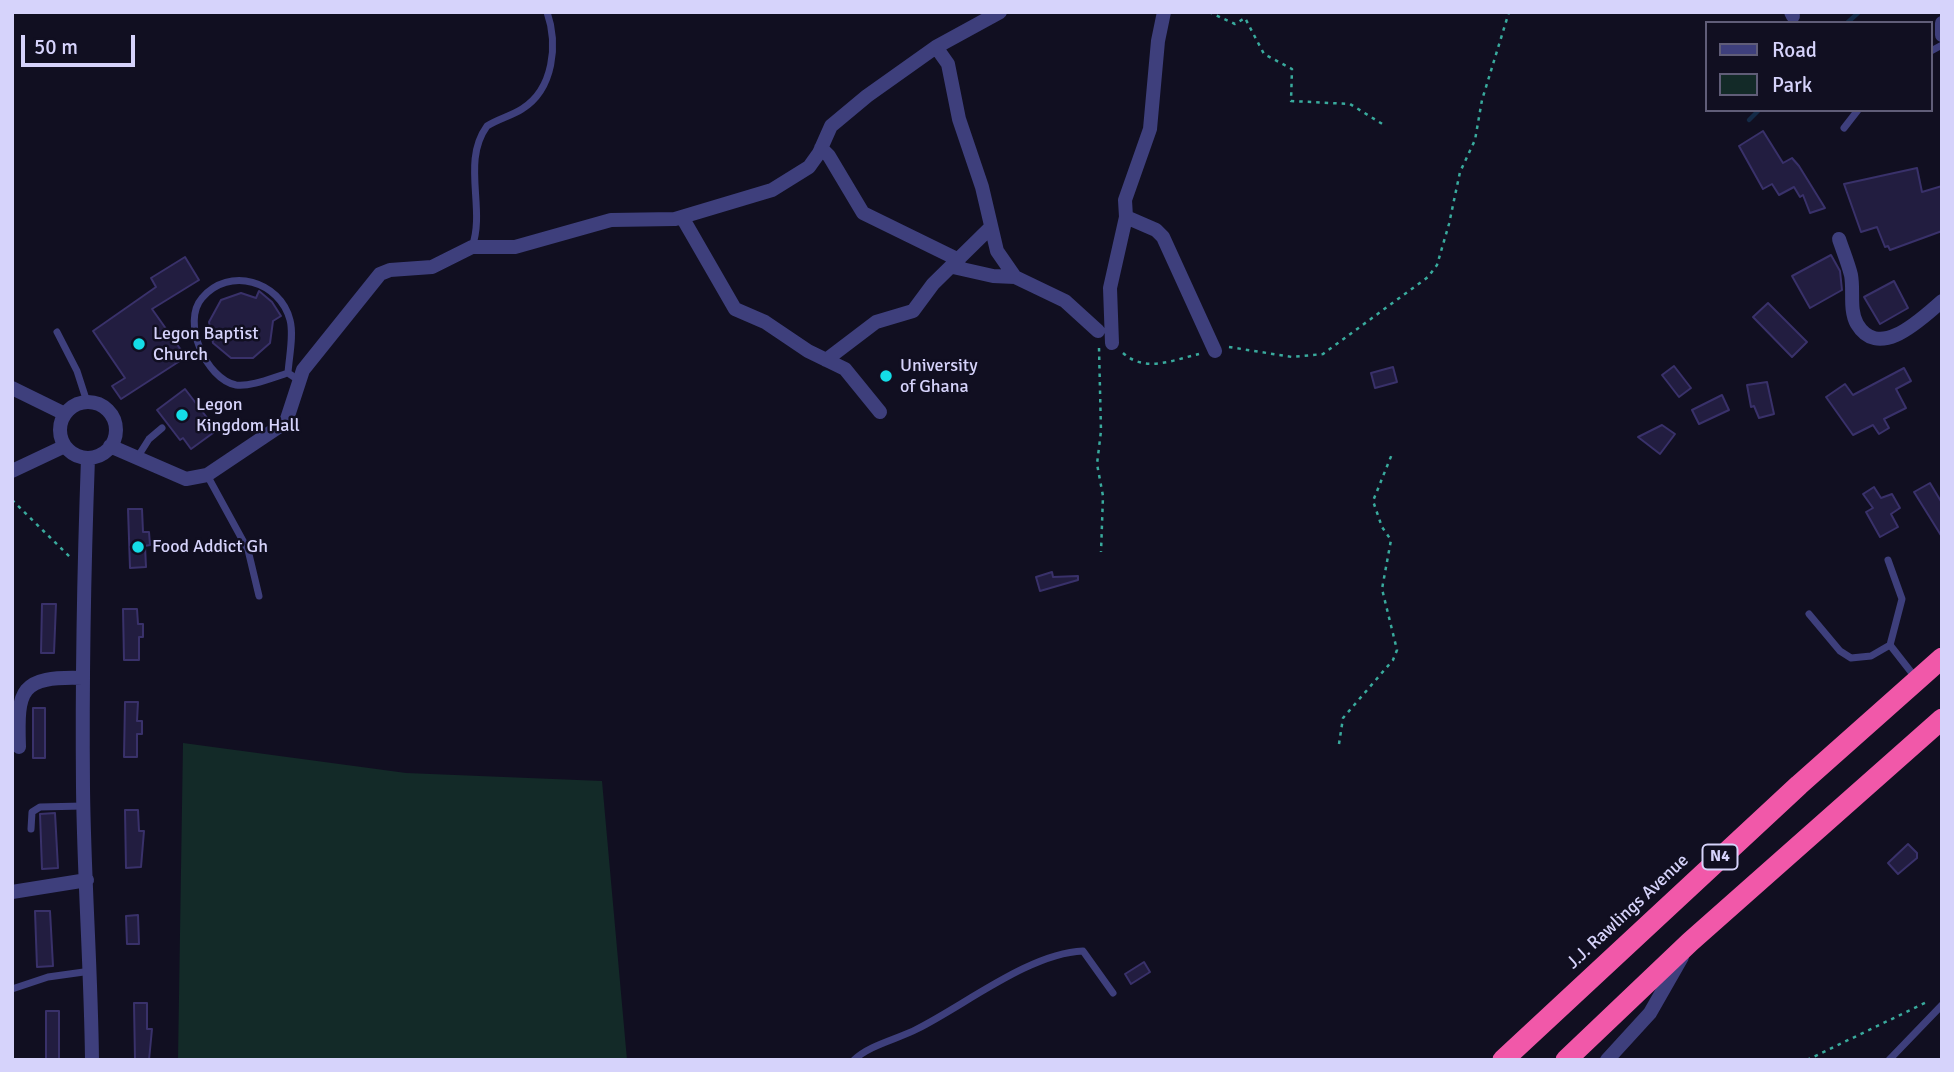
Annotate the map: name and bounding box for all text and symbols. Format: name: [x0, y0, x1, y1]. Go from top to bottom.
scale bar: [24, 21, 138, 65]
legend: [1706, 21, 1933, 112]
text: 50 m: [34, 34, 78, 60]
text: Road: [1772, 37, 1817, 63]
text: Park: [1772, 72, 1812, 98]
place label: Legon Baptist Church: [153, 323, 259, 366]
marker: Legon Baptist Church: [131, 336, 147, 352]
place label: University of Ghana: [900, 355, 978, 398]
marker: University of Ghana: [878, 368, 894, 384]
place label: Legon Kingdom Hall: [196, 394, 300, 436]
marker: Legon Kingdom Hall: [174, 407, 190, 423]
place label: Food Addict Gh: [152, 536, 268, 558]
marker: Food Addict Gh: [130, 539, 146, 555]
road number: N4: [1702, 844, 1738, 870]
street label: J.J. Rawlings Avenue: [1563, 850, 1693, 974]

